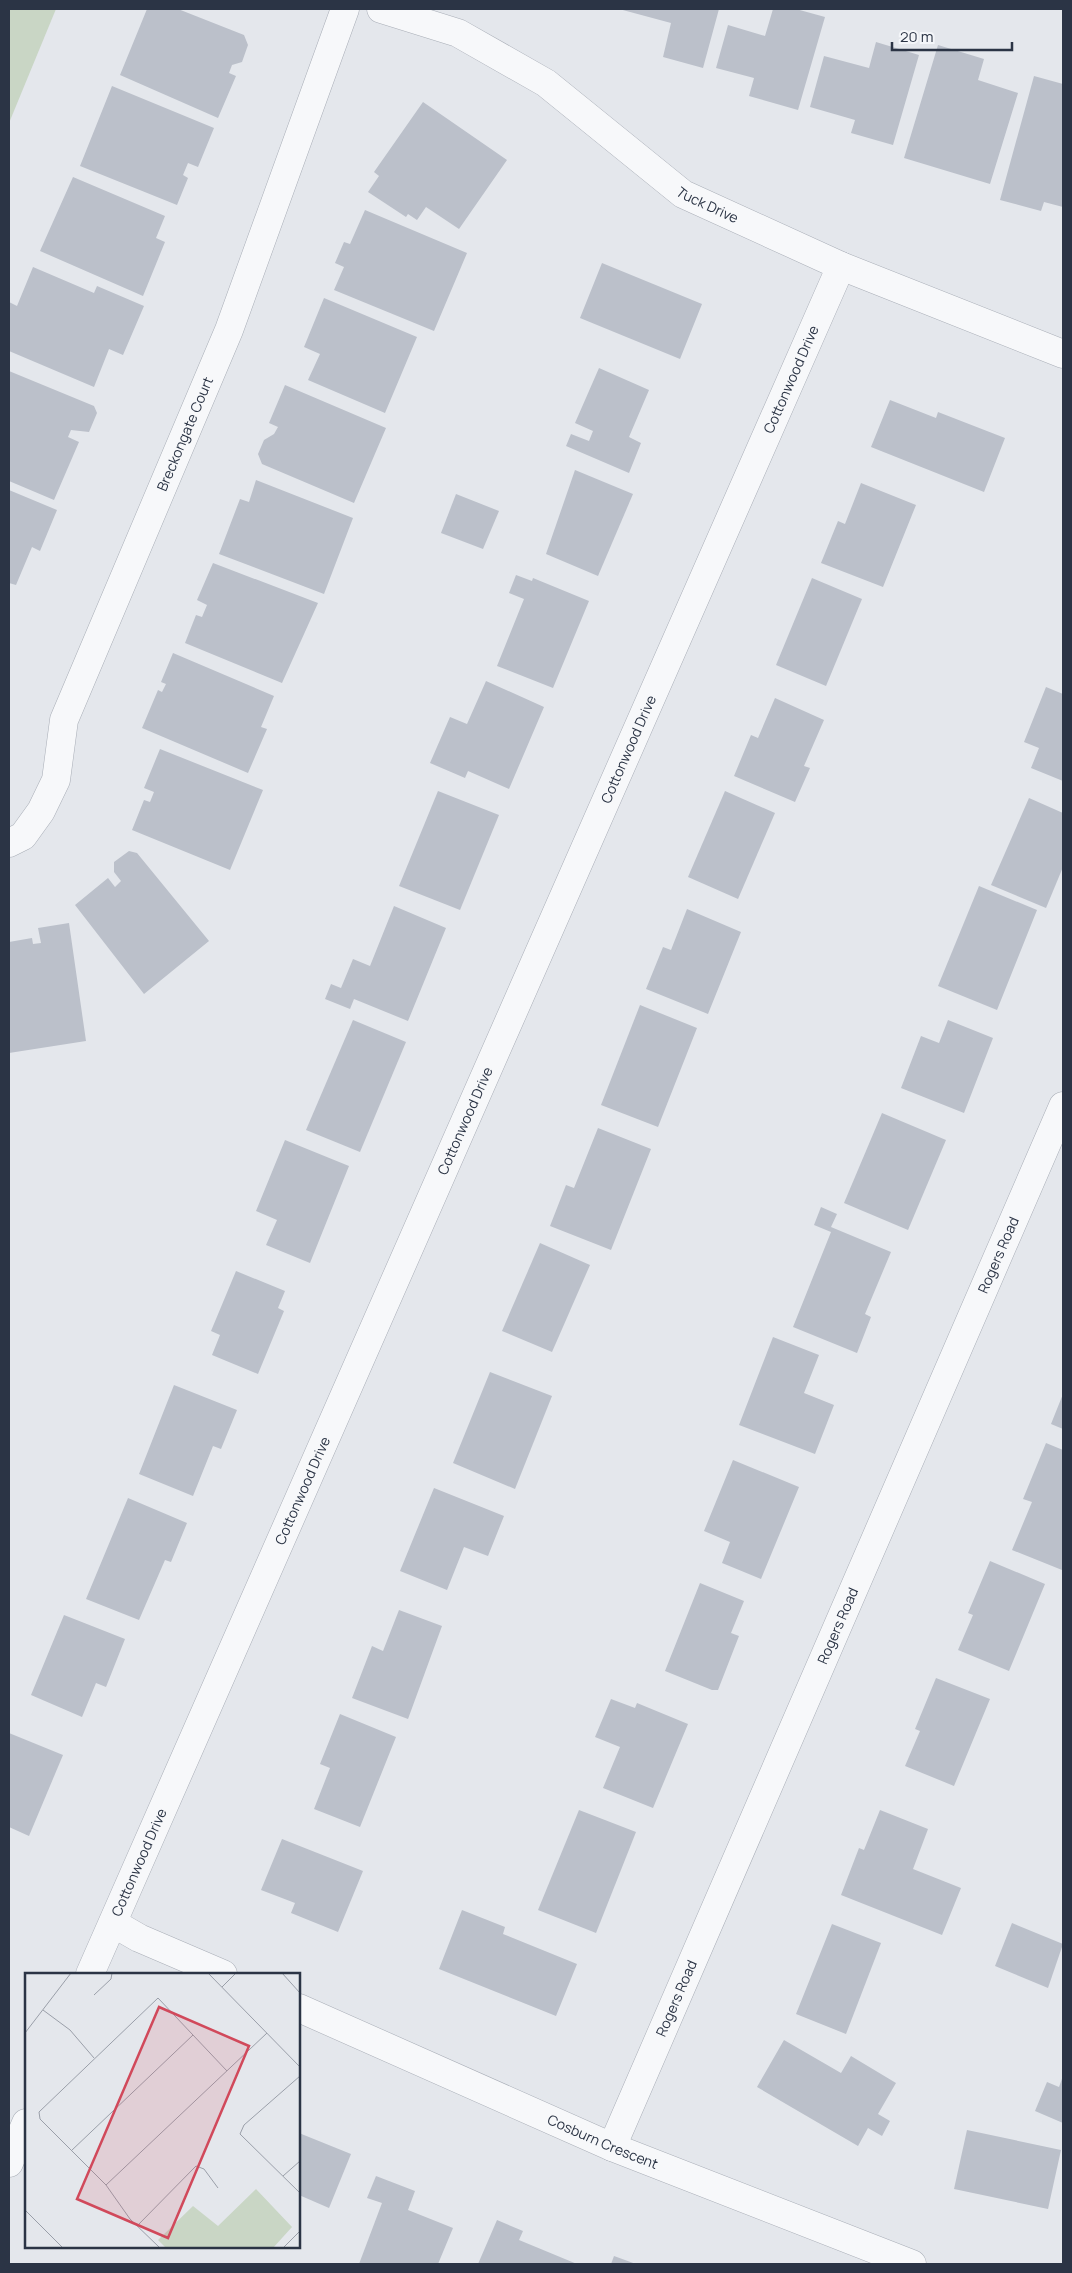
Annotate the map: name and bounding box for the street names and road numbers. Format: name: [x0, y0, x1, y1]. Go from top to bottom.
street label: Tuck Drive: [672, 182, 742, 227]
street label: Cottonwood Drive: [759, 322, 823, 436]
street label: Breckongate Court: [152, 373, 217, 494]
street label: Cottonwood Drive: [596, 692, 660, 806]
street label: Cottonwood Drive: [433, 1064, 497, 1178]
street label: Rogers Road: [973, 1214, 1023, 1296]
street label: Cottonwood Drive: [270, 1433, 334, 1547]
street label: Rogers Road: [812, 1584, 862, 1667]
street label: Cottonwood Drive: [107, 1805, 171, 1919]
street label: Rogers Road: [651, 1957, 701, 2039]
street label: Cosburn Crescent: [545, 2110, 661, 2173]

